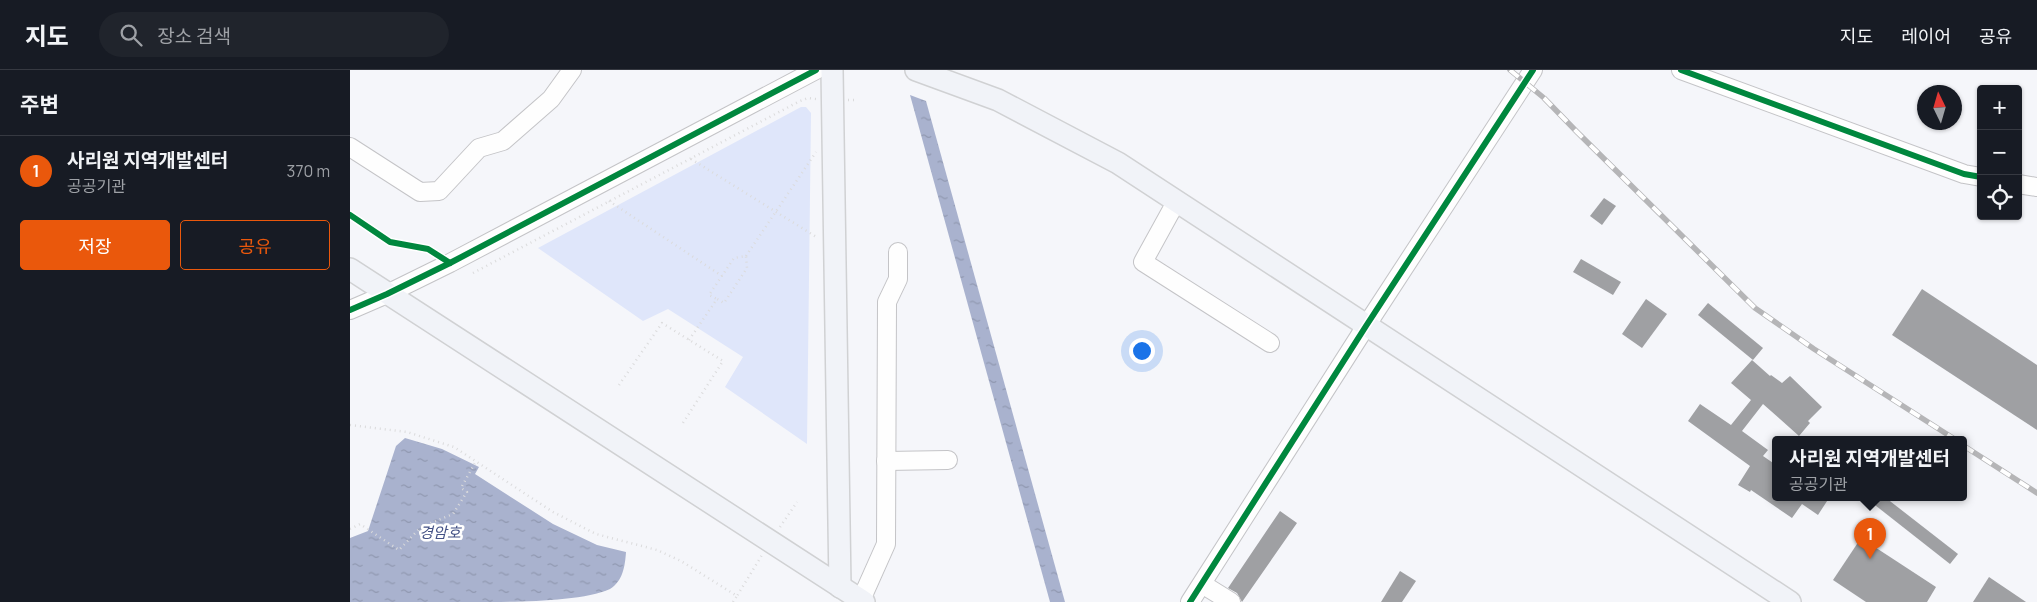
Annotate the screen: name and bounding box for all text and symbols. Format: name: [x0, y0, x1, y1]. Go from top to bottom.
search box: [99, 12, 449, 57]
text: 지도: [25, 19, 69, 52]
icon: search: [117, 21, 145, 49]
text: 장소 검색: [157, 23, 231, 49]
text: 지도: [1840, 24, 1873, 48]
text: 레이어: [1901, 24, 1951, 48]
text: 공유: [1979, 24, 2012, 48]
north arrow: [1917, 85, 1962, 130]
map controls: [1977, 85, 2022, 220]
button: +: [1977, 85, 2022, 130]
text: 주변: [20, 90, 59, 118]
button: −: [1977, 130, 2022, 175]
text: 사리원 지역개발센터: [67, 147, 228, 173]
text: 1: [32, 160, 40, 182]
text: 370 m: [287, 160, 330, 182]
text: 공공기관: [67, 175, 126, 197]
button: locate: [1977, 175, 2022, 220]
button: 저장: [20, 220, 170, 270]
button: 공유: [180, 220, 330, 270]
your location: [1129, 338, 1155, 364]
popup: [1772, 436, 1967, 501]
text: 사리원 지역개발센터: [1789, 445, 1950, 471]
text: 공공기관: [1789, 473, 1848, 495]
pin: 1: [1854, 518, 1886, 559]
water label: 경암호: [419, 522, 462, 543]

